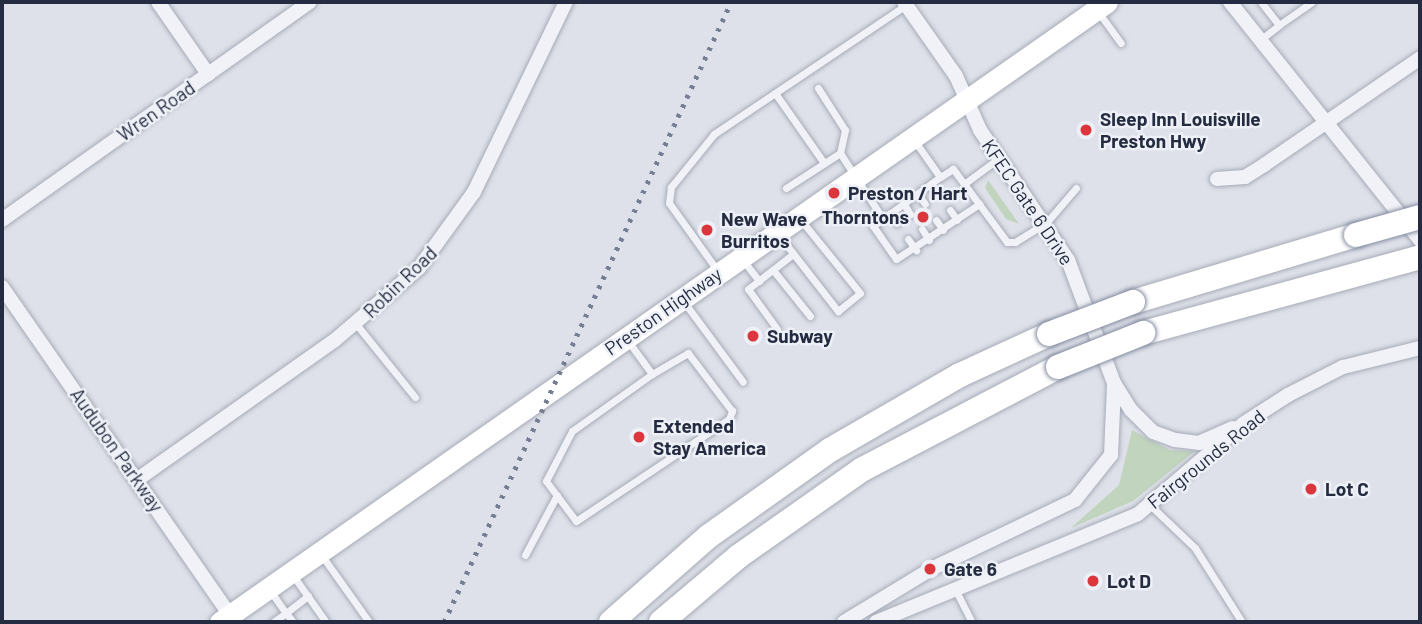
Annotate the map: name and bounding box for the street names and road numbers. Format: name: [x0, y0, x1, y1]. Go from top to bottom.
street label: Wren Road: [113, 76, 199, 146]
street label: KFEC Gate 6 Drive: [977, 135, 1079, 269]
street label: Robin Road: [359, 241, 441, 323]
street label: Preston Highway: [600, 262, 726, 360]
street label: Audubon Parkway: [66, 384, 168, 516]
street label: Fairgrounds Road: [1143, 405, 1269, 513]

